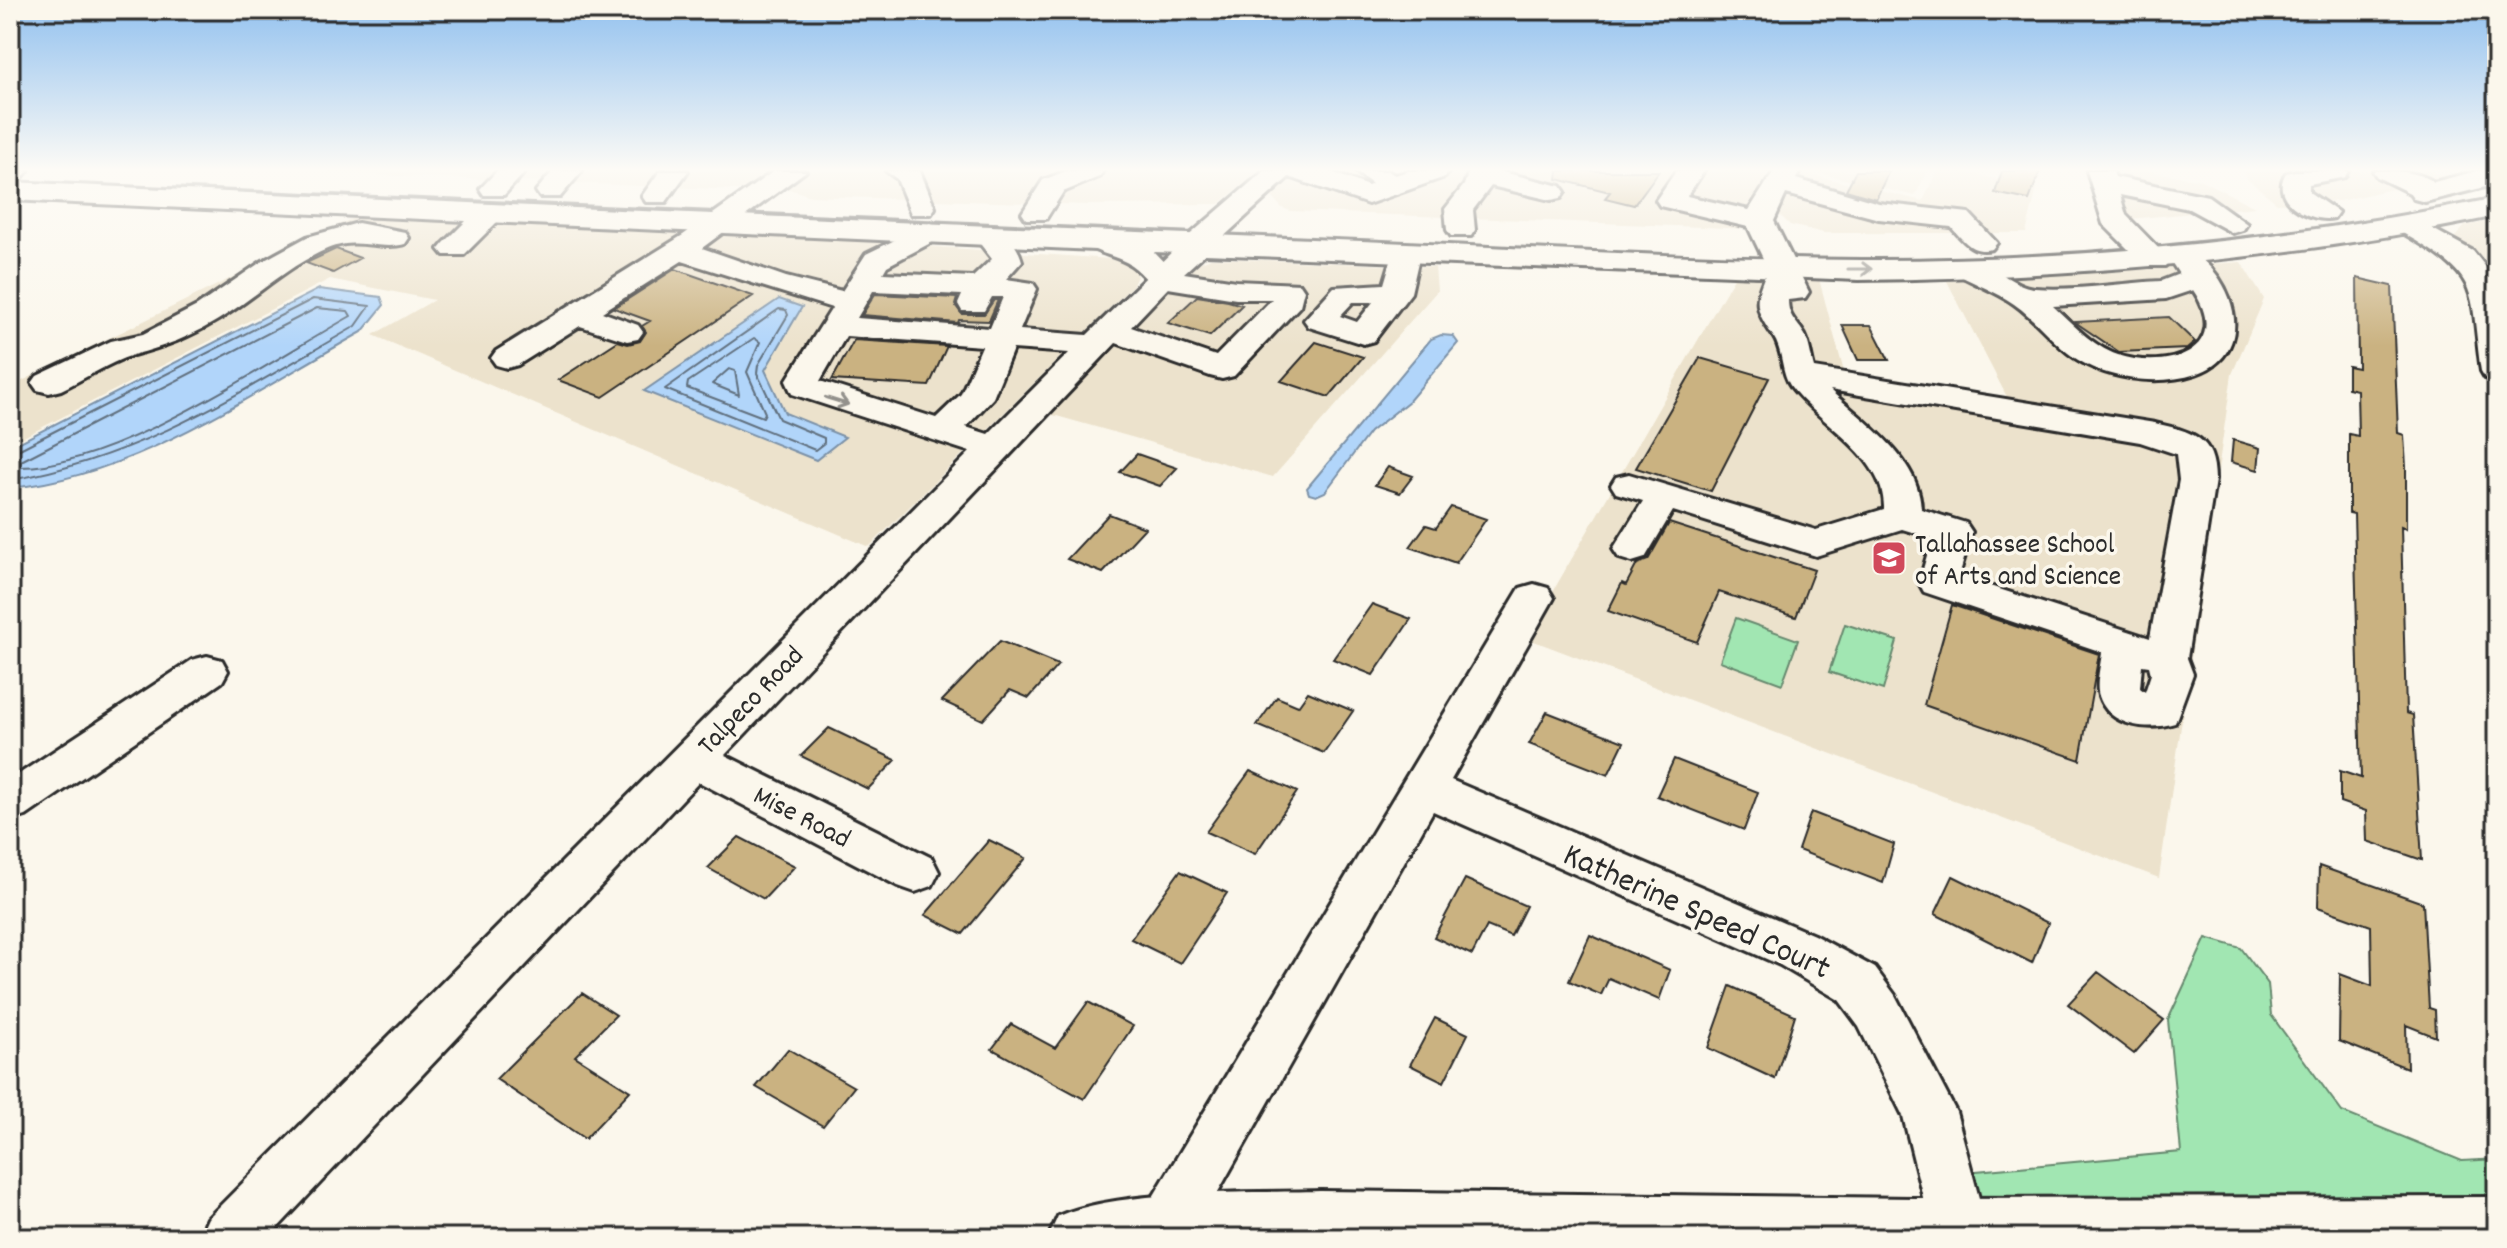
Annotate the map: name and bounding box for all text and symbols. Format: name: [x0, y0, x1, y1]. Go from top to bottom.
one-way arrow: [1846, 261, 1873, 277]
one-way arrow: [824, 394, 849, 409]
place label: Tallahassee School of Arts and Science: [1915, 527, 2121, 599]
school or university icon: Tallahassee School of Arts and Science: [1870, 539, 1908, 577]
street label: Talpeco Road: [690, 639, 815, 766]
street label: Mise Road: [745, 778, 856, 861]
street label: Katherine Speed Court: [1554, 833, 1837, 995]

